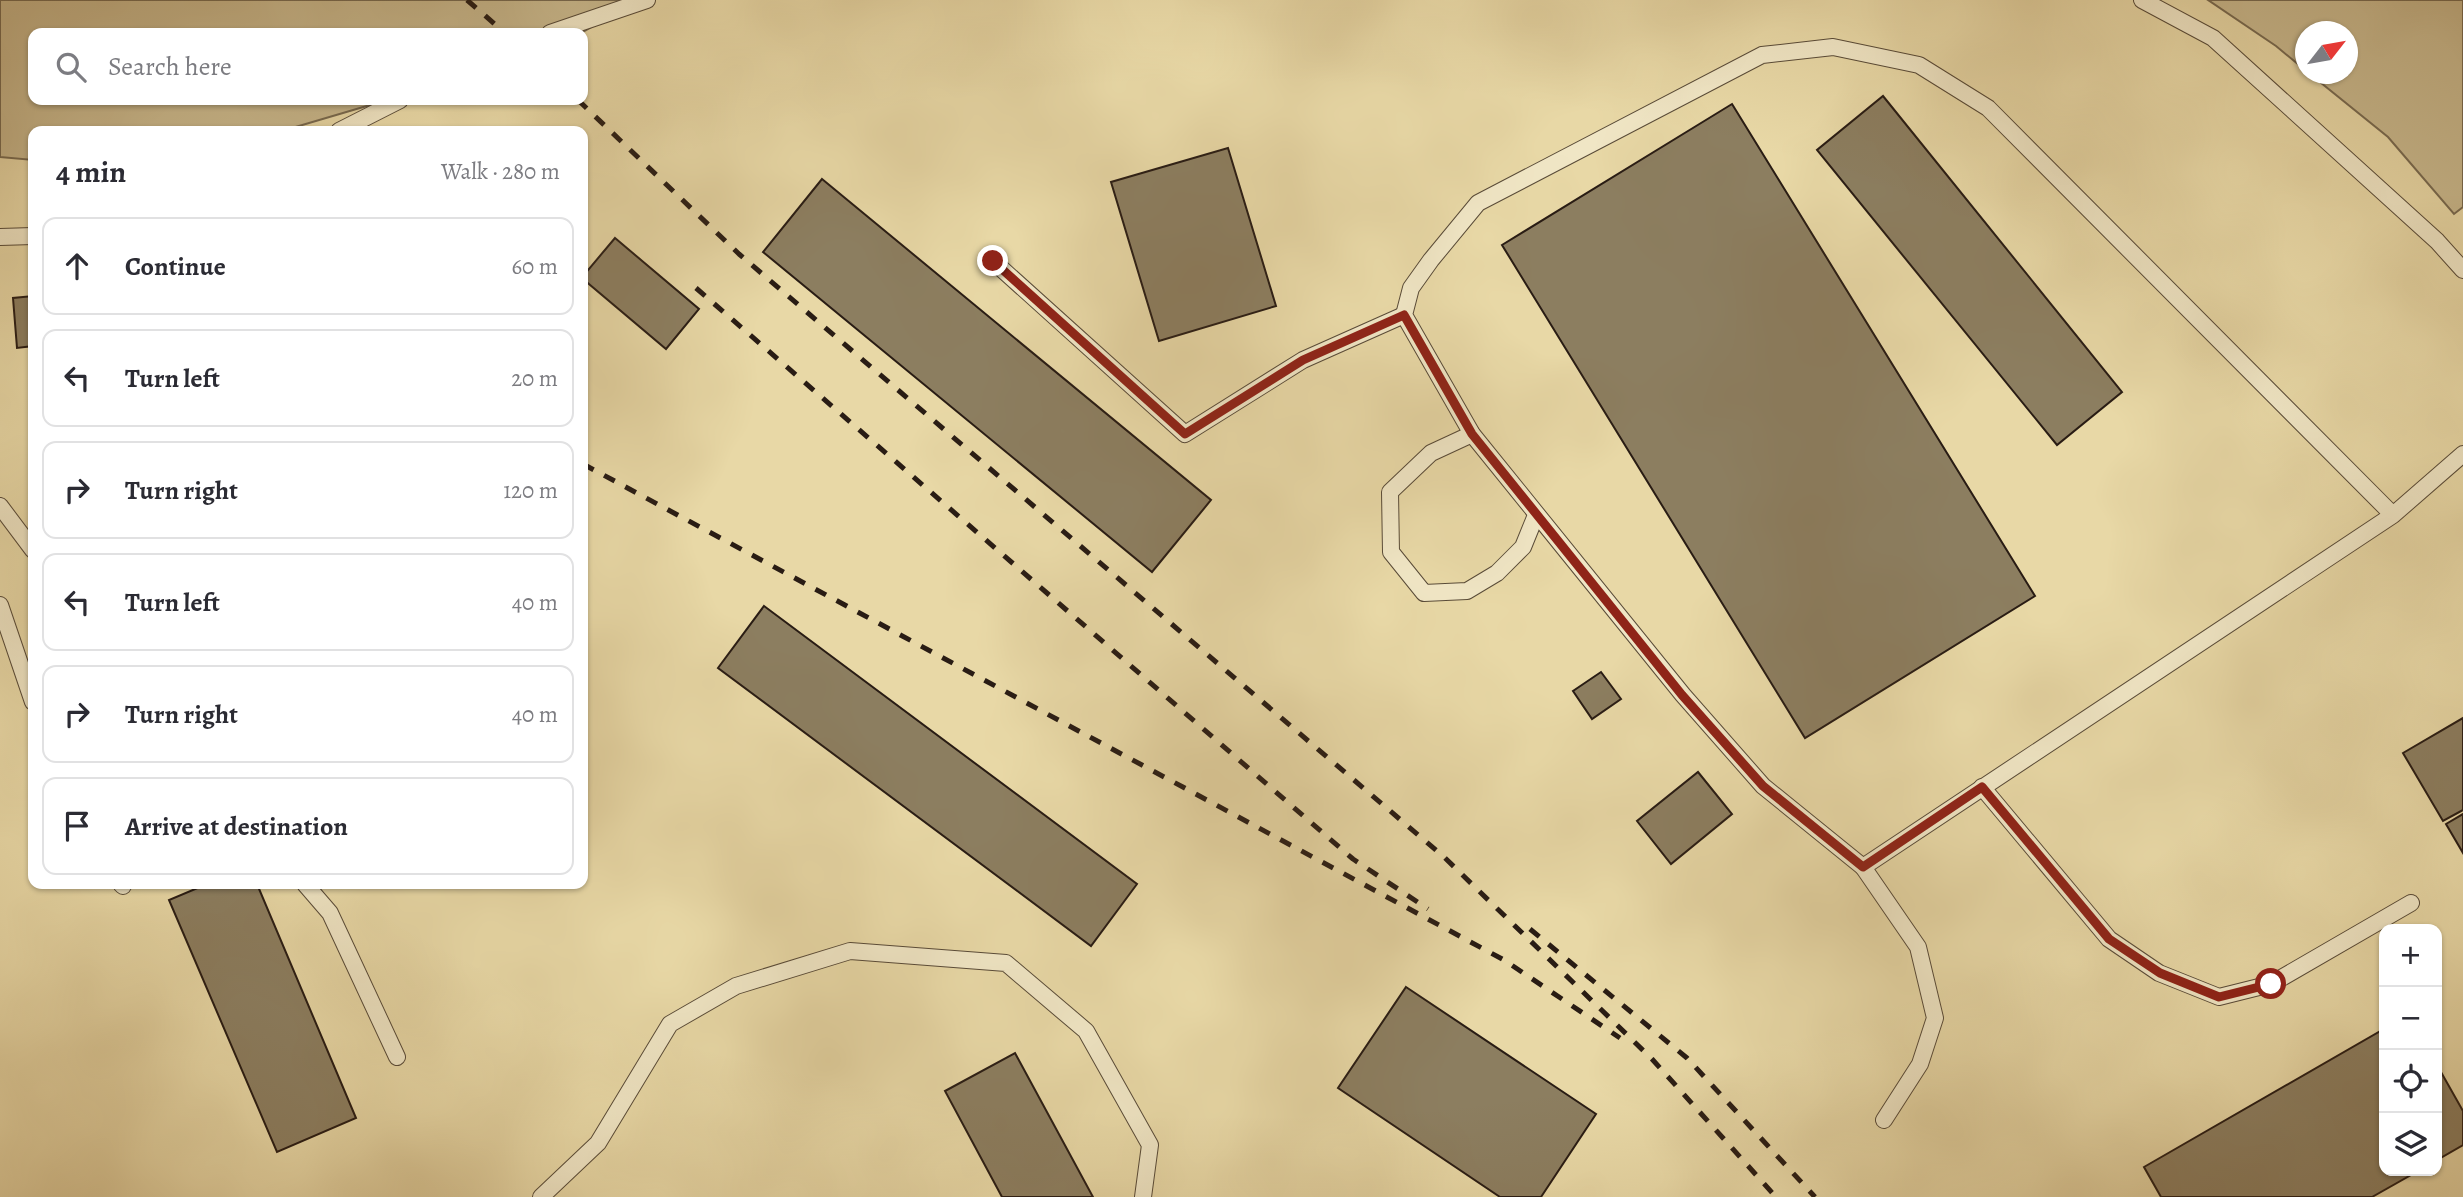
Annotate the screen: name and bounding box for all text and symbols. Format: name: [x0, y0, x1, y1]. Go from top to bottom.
north arrow: [2295, 21, 2358, 84]
search box: [28, 28, 588, 105]
icon: search: [52, 48, 90, 86]
text: Search here: [108, 49, 232, 84]
text: 4 min: [56, 152, 126, 192]
text: Walk · 280 m: [441, 156, 560, 187]
route end: [977, 245, 1008, 276]
icon: ahead: [58, 247, 96, 285]
text: Continue: [125, 249, 226, 284]
text: 60 m: [511, 251, 558, 282]
icon: left: [58, 359, 96, 397]
text: Turn left: [125, 361, 220, 396]
text: 20 m: [511, 363, 558, 394]
icon: right: [58, 471, 96, 509]
text: Turn right: [125, 473, 238, 508]
text: 120 m: [503, 475, 558, 506]
icon: left: [58, 583, 96, 621]
text: Turn left: [125, 585, 220, 620]
text: 40 m: [512, 587, 558, 618]
icon: right: [58, 695, 96, 733]
text: Turn right: [125, 697, 238, 732]
text: 40 m: [512, 699, 558, 730]
icon: arrive: [58, 807, 96, 845]
text: Arrive at destination: [125, 809, 348, 844]
map controls: [2379, 924, 2442, 1176]
button: +: [2379, 924, 2442, 987]
route start: [2255, 968, 2286, 999]
button: −: [2379, 987, 2442, 1050]
button: locate: [2379, 1050, 2442, 1113]
button: layers: [2379, 1113, 2442, 1176]

